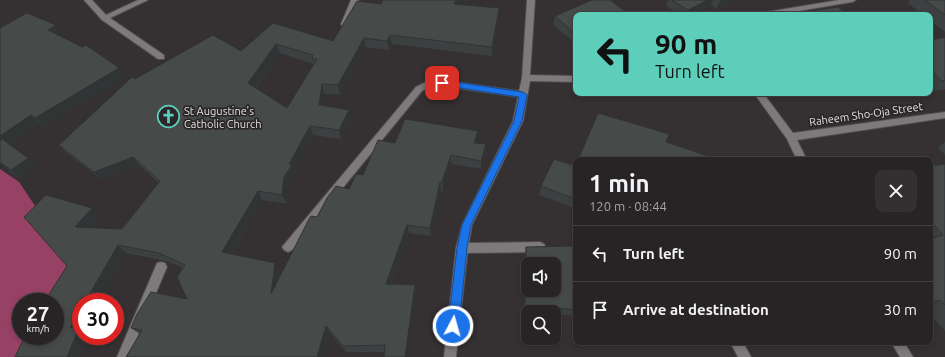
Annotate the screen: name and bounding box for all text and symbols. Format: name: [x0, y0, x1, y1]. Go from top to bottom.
icon: left: [589, 28, 641, 80]
text: 90 m: [655, 28, 717, 59]
text: Turn left: [655, 61, 725, 81]
pin: [425, 66, 459, 100]
icon: arrive: [431, 72, 453, 94]
street label: Raheem Sho-Oja Street: [808, 100, 924, 128]
church icon: St Augustine's Catholic Church: [156, 104, 182, 130]
place label: St Augustine's Catholic Church: [184, 105, 262, 130]
text: 1 min: [589, 170, 650, 197]
button: close: [875, 170, 917, 212]
text: 120 m · 08:44: [589, 199, 667, 213]
icon: left: [589, 243, 611, 265]
text: Turn left: [623, 245, 684, 262]
text: 90 m: [884, 245, 917, 262]
map controls: [521, 257, 561, 345]
button: sound: [521, 257, 561, 297]
speed limit sign: 30: [72, 293, 124, 345]
icon: arrive: [589, 299, 611, 321]
text: Arrive at destination: [623, 301, 769, 318]
text: 30 m: [884, 301, 917, 318]
text: 27: [27, 302, 49, 325]
position arrow: [432, 305, 474, 347]
button: search: [521, 305, 561, 345]
text: km/h: [26, 323, 50, 334]

